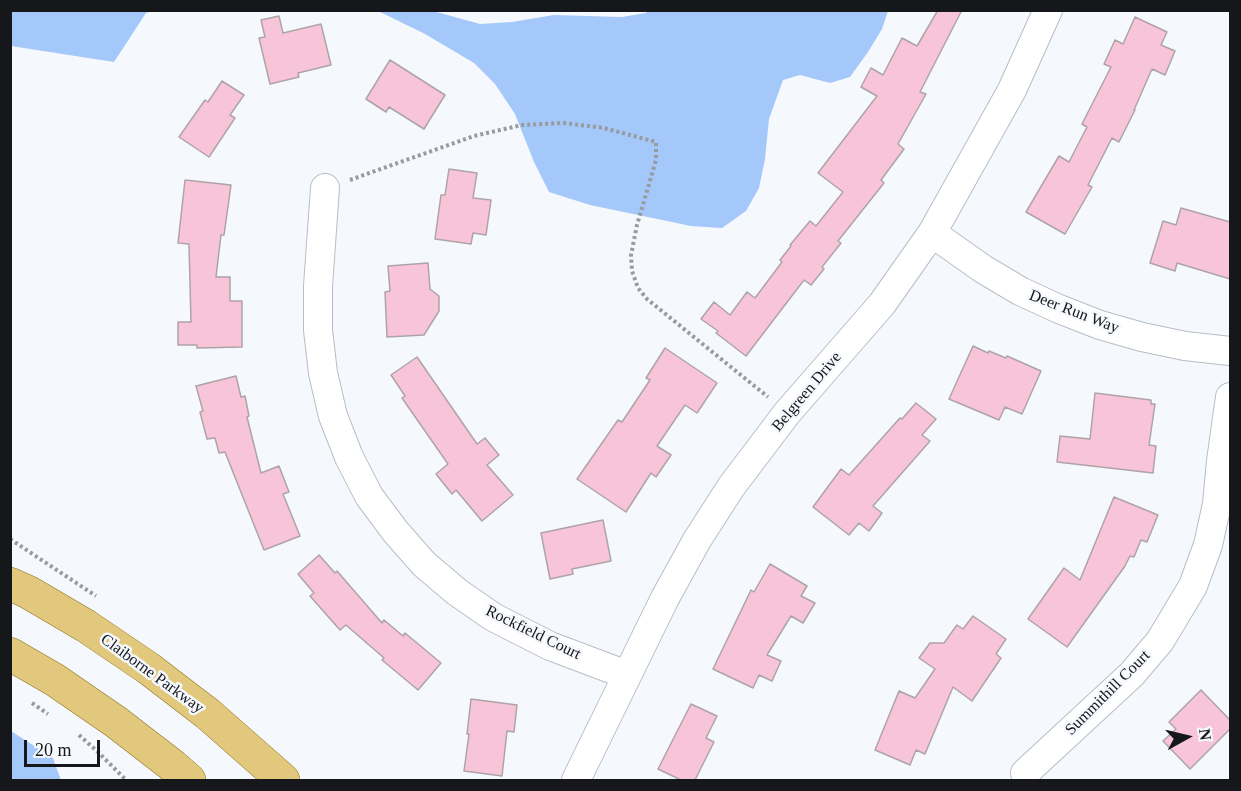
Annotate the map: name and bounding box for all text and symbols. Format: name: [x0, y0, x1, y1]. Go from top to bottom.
street label: Deer Run Way: [1026, 286, 1122, 338]
street label: Belgreen Drive: [768, 348, 846, 436]
street label: Rockfield Court: [482, 602, 584, 664]
street label: Claiborne Parkway: [97, 630, 207, 718]
street label: Summithill Court: [1061, 646, 1155, 740]
north arrow: [1157, 707, 1217, 767]
scale bar: [27, 728, 104, 766]
text: N: [1196, 728, 1215, 741]
text: 20 m: [35, 740, 72, 760]

